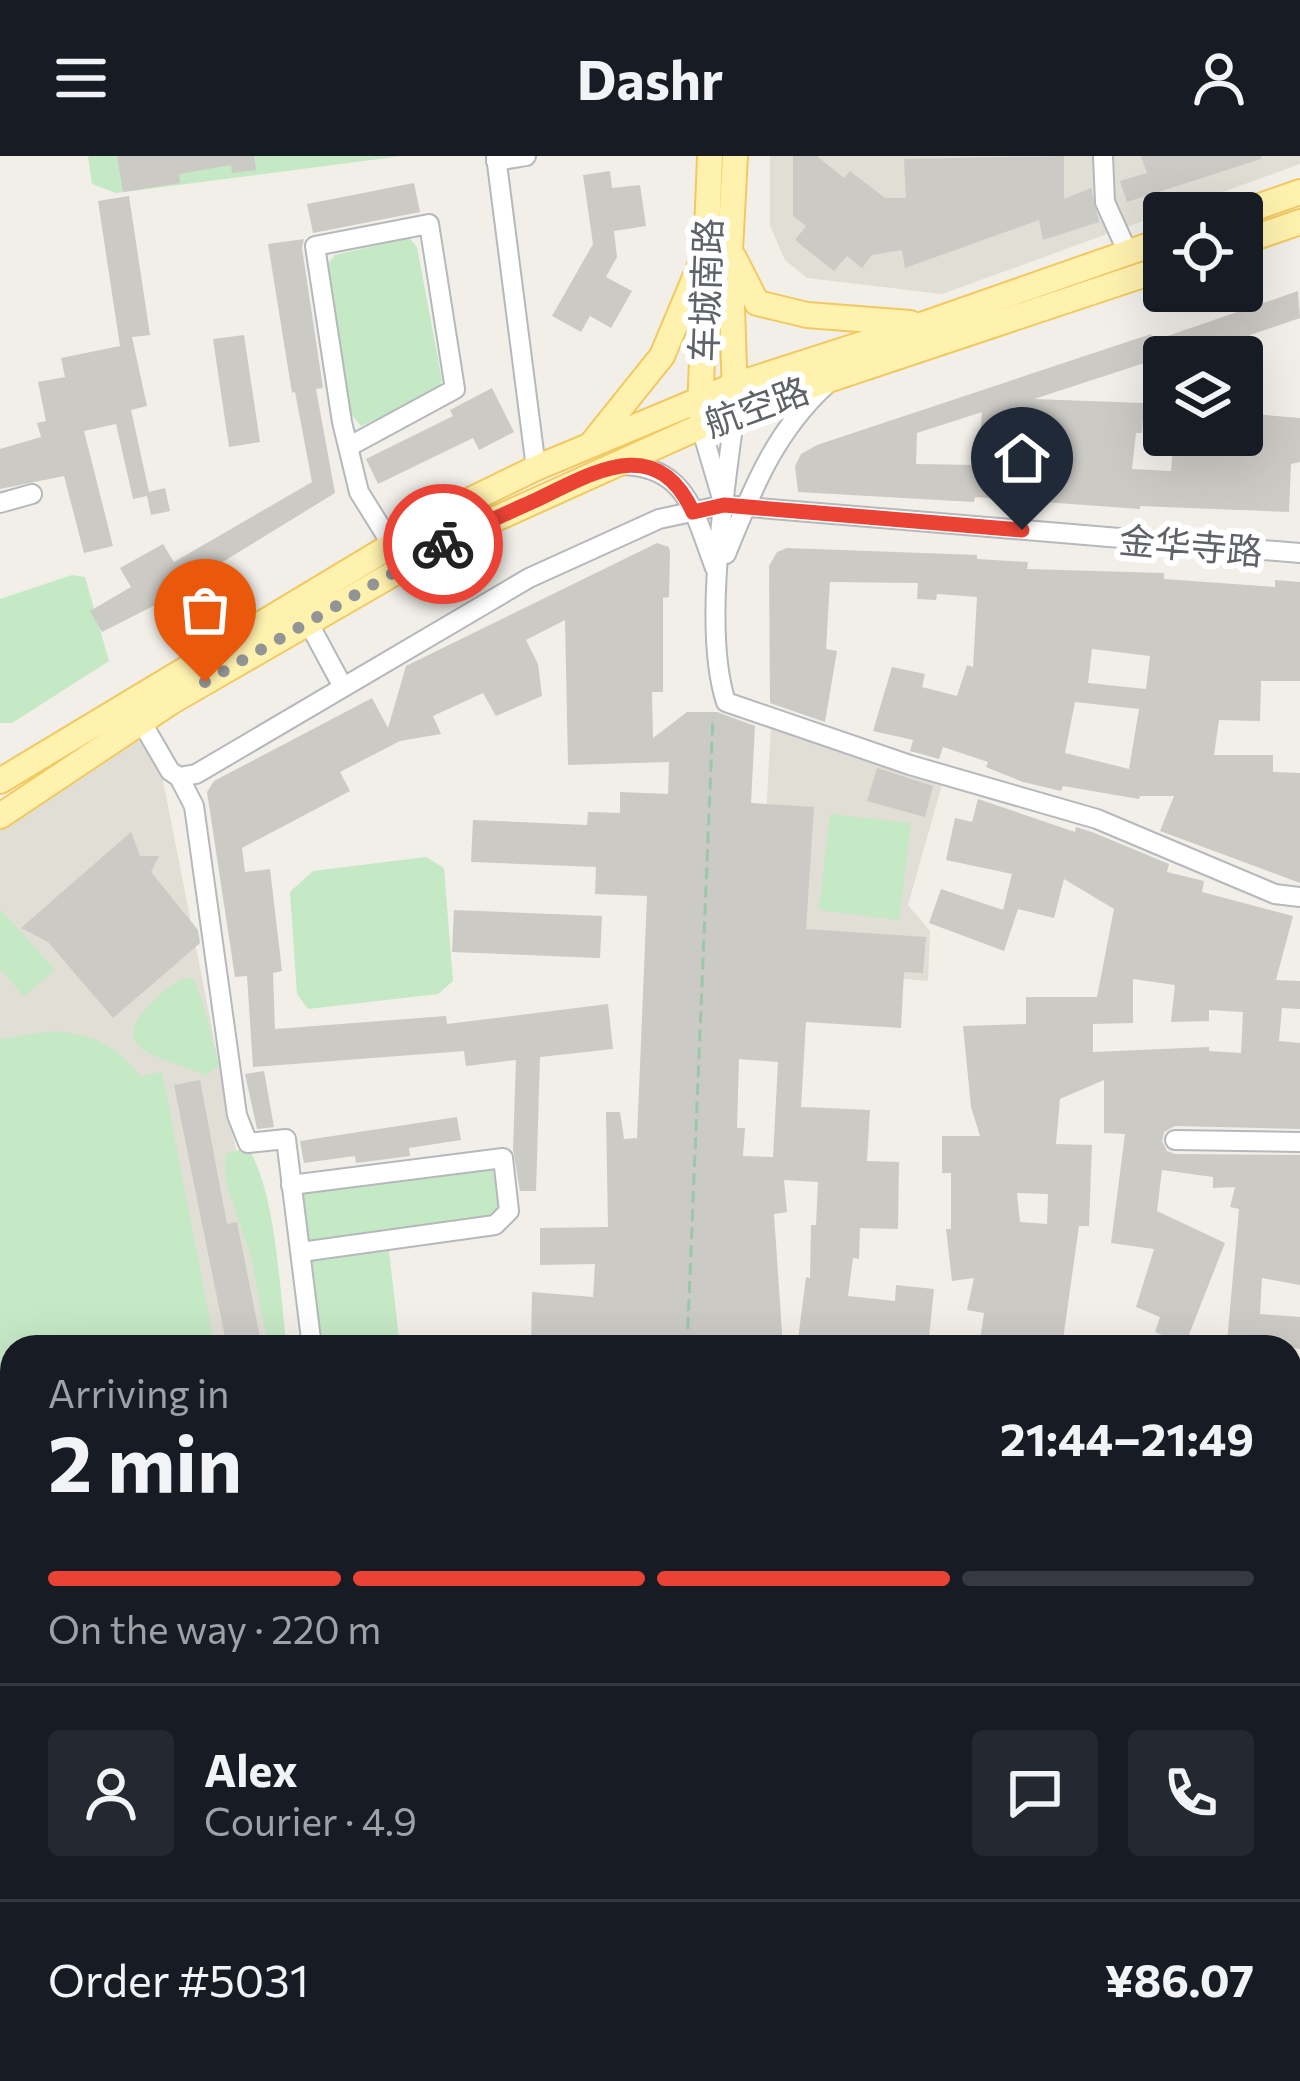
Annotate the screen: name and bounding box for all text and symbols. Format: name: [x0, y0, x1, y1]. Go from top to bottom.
icon: menu: [48, 45, 114, 111]
text: Dashr: [577, 45, 723, 111]
icon: person: [1186, 45, 1252, 111]
map controls: [1143, 192, 1263, 456]
button: locate: [1143, 192, 1263, 312]
street label: 车城南路: [680, 217, 728, 363]
button: layers: [1143, 336, 1263, 456]
street label: 航空路: [698, 366, 814, 444]
pin: [971, 407, 1073, 530]
icon: home: [989, 425, 1055, 491]
courier: [383, 484, 503, 604]
icon: bike: [410, 511, 476, 577]
street label: 金华寺路: [1117, 516, 1265, 572]
pin: [154, 559, 256, 682]
icon: bag: [172, 577, 238, 643]
text: Arriving in: [48, 1368, 229, 1416]
text: 21:44–21:49: [1000, 1410, 1254, 1465]
text: 2 min: [48, 1413, 242, 1508]
text: On the way · 220 m: [48, 1604, 381, 1652]
button: person: [48, 1730, 174, 1856]
button: chat: [972, 1730, 1098, 1856]
button: phone: [1128, 1730, 1254, 1856]
text: Alex: [204, 1741, 298, 1796]
text: Courier · 4.9: [204, 1796, 417, 1844]
text: Order #5031: [48, 1951, 309, 2006]
text: ¥86.07: [1105, 1951, 1254, 2006]

